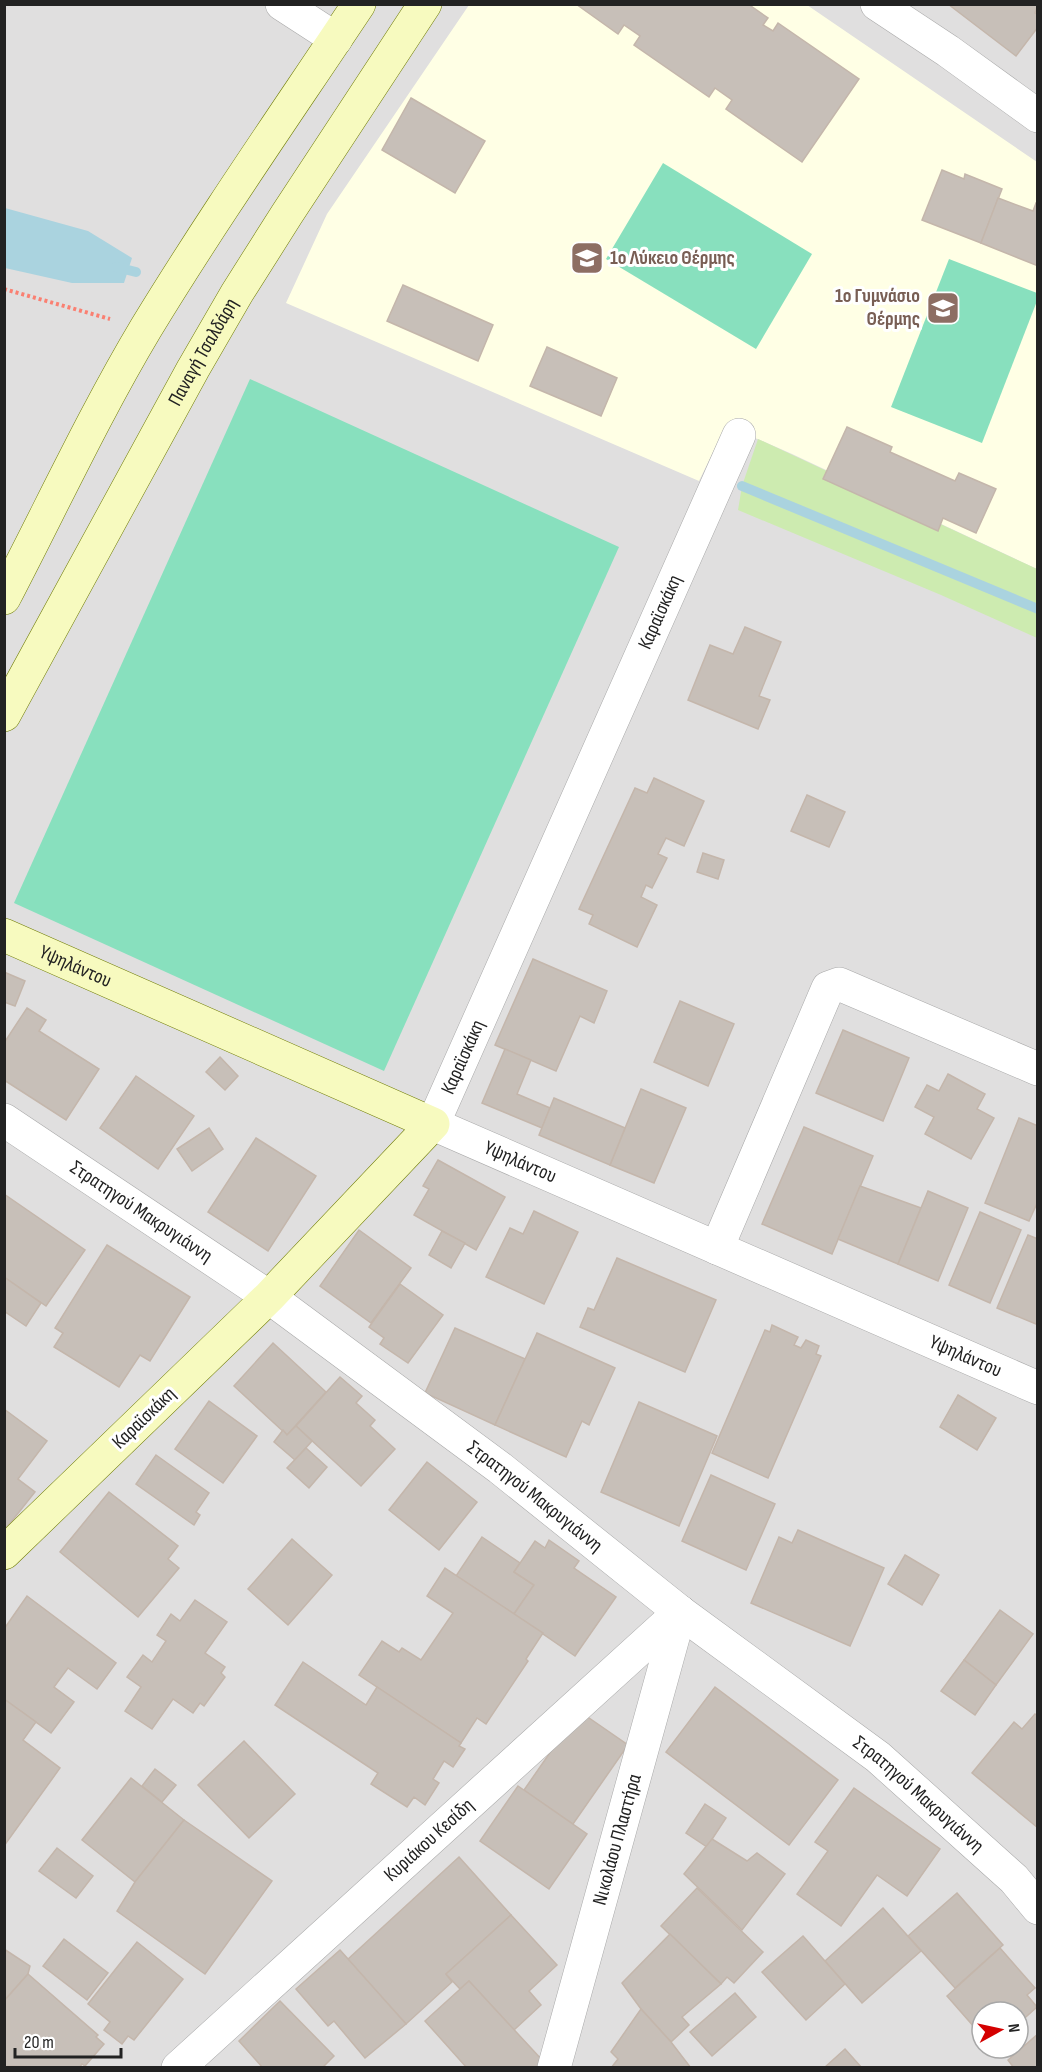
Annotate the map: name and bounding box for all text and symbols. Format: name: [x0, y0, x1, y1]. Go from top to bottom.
school or university icon: 1ο Λύκειο Θέρμης: [569, 240, 605, 276]
place label: 1ο Λύκειο Θέρμης: [610, 246, 735, 270]
place label: 1ο Γυμνάσιο Θέρμης: [835, 284, 920, 331]
school or university icon: 1ο Γυμνάσιο Θέρμης: [925, 290, 961, 326]
street label: Παναγή Τσαλδάρη: [163, 294, 243, 410]
street label: Καραϊσκάκη: [633, 571, 687, 653]
street label: Υψηλάντου: [35, 940, 115, 993]
street label: Καραϊσκάκη: [436, 1016, 490, 1098]
street label: Υψηλάντου: [480, 1136, 560, 1188]
street label: Στρατηγού Μακρυγιάννη: [65, 1156, 217, 1268]
street label: Υψηλάντου: [926, 1330, 1006, 1383]
street label: Καραϊσκάκη: [107, 1382, 181, 1454]
street label: Στρατηγού Μακρυγιάννη: [462, 1436, 607, 1557]
street label: Στρατηγού Μακρυγιάννη: [848, 1731, 989, 1858]
street label: Νικολάου Πλαστήρα: [588, 1771, 647, 1908]
street label: Κυριάκου Κεσίδη: [379, 1793, 479, 1887]
north arrow: [970, 2000, 1030, 2060]
scale bar: [15, 2021, 122, 2059]
text: N: [1003, 2023, 1023, 2034]
text: 20 m: [24, 2032, 54, 2053]

